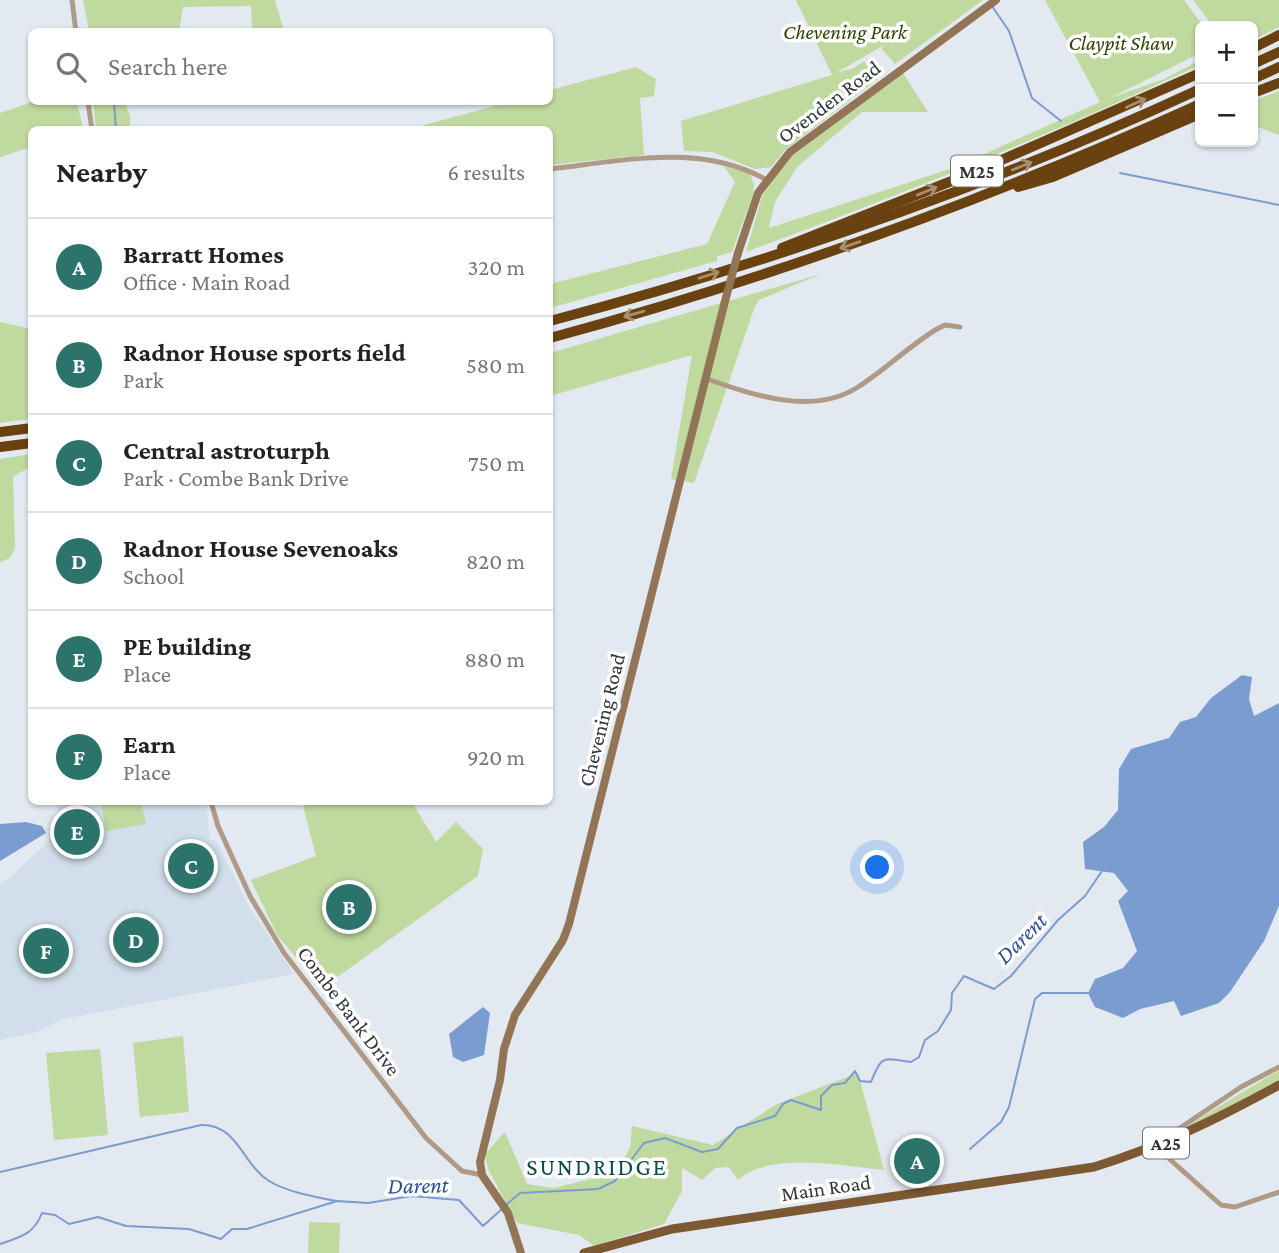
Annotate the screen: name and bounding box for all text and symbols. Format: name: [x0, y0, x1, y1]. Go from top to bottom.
park label: Chevening Park: [783, 20, 908, 44]
map controls: [1195, 21, 1258, 147]
button: +: [1195, 21, 1258, 84]
search box: [28, 28, 553, 105]
park label: Claypit Shaw: [1068, 31, 1174, 55]
icon: search: [52, 48, 90, 86]
text: Search here: [108, 52, 227, 81]
street label: Ovenden Road: [773, 56, 885, 148]
button: −: [1195, 84, 1258, 147]
one-way arrow: [1125, 96, 1146, 109]
text: Nearby: [56, 155, 147, 188]
road number: M25: [951, 155, 1003, 186]
one-way arrow: [1010, 158, 1032, 171]
text: 6 results: [448, 159, 525, 185]
one-way arrow: [916, 184, 937, 197]
text: Barratt Homes: [123, 240, 284, 269]
one-way arrow: [840, 240, 862, 252]
text: A: [72, 254, 86, 280]
text: 320 m: [467, 254, 525, 280]
one-way arrow: [698, 267, 720, 280]
text: Office · Main Road: [123, 269, 290, 295]
one-way arrow: [623, 309, 645, 322]
text: Radnor House sports field: [123, 338, 406, 367]
text: B: [72, 352, 86, 378]
text: 580 m: [466, 352, 525, 378]
text: Park: [123, 367, 164, 393]
text: Central astroturph: [123, 436, 330, 465]
text: C: [72, 450, 86, 476]
text: 750 m: [468, 450, 525, 476]
text: Park · Combe Bank Drive: [123, 465, 349, 491]
text: Radnor House Sevenoaks: [123, 534, 398, 563]
text: D: [71, 548, 87, 574]
text: 820 m: [466, 548, 525, 574]
text: School: [123, 563, 184, 589]
text: PE building: [123, 632, 251, 661]
text: E: [72, 646, 86, 672]
text: 880 m: [464, 646, 525, 672]
street label: Chevening Road: [574, 651, 630, 789]
text: Place: [123, 661, 171, 687]
text: Earn: [123, 730, 176, 759]
text: F: [73, 744, 85, 770]
text: 920 m: [467, 744, 525, 770]
text: Place: [123, 759, 171, 785]
pin: E: [54, 806, 100, 858]
pin: C: [168, 840, 214, 892]
your location: [860, 850, 894, 884]
pin: B: [326, 881, 372, 933]
water label: Darent: [990, 906, 1053, 969]
pin: D: [113, 914, 159, 966]
pin: F: [23, 925, 69, 977]
street label: Combe Bank Drive: [293, 942, 405, 1080]
road number: A25: [1143, 1128, 1189, 1158]
pin: A: [894, 1135, 940, 1187]
district label: SUNDRIDGE: [526, 1153, 668, 1180]
street label: Main Road: [780, 1170, 872, 1206]
water label: Darent: [387, 1171, 450, 1199]

